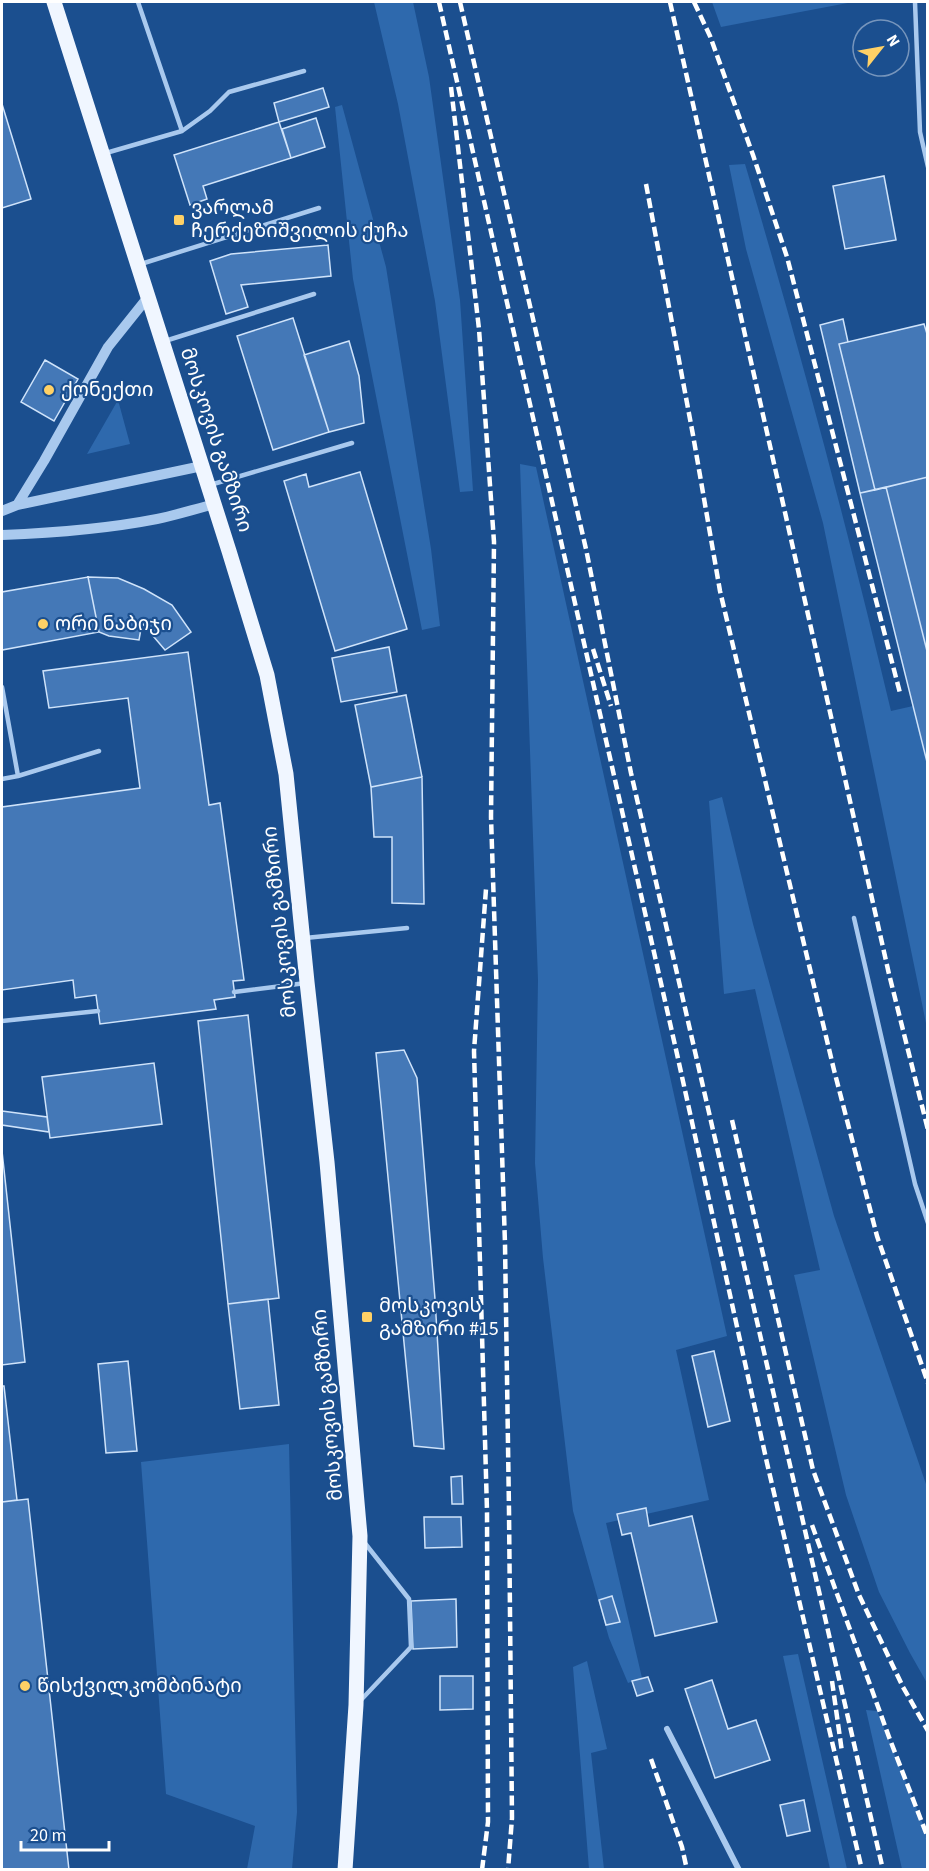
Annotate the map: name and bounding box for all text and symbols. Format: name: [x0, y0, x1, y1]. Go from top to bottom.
north arrow: [851, 18, 911, 78]
text: N: [881, 31, 905, 51]
place label: ვარლამ ჩერქეზიშვილის ქუჩა: [191, 194, 408, 245]
marker: ვარლამ ჩერქეზიშვილის ქუჩა: [172, 213, 186, 227]
street label: მოსკოვის გამზირი: [173, 344, 259, 536]
place label: ქონექთი: [61, 376, 153, 404]
marker: ქონექთი: [42, 383, 56, 397]
place label: ორი ნაბიჯი: [55, 610, 172, 638]
marker: ორი ნაბიჯი: [36, 617, 50, 631]
street label: მოსკოვის გამზირი: [256, 825, 304, 1019]
place label: მოსკოვის გამზირი #15: [379, 1292, 499, 1343]
street label: მოსკოვის გამზირი: [306, 1308, 350, 1502]
marker: მოსკოვის გამზირი #15: [360, 1310, 374, 1324]
place label: წისქვილკომბინატი: [37, 1672, 242, 1700]
marker: წისქვილკომბინატი: [18, 1679, 32, 1693]
scale bar: [21, 1814, 110, 1852]
text: 20 m: [30, 1823, 66, 1848]

